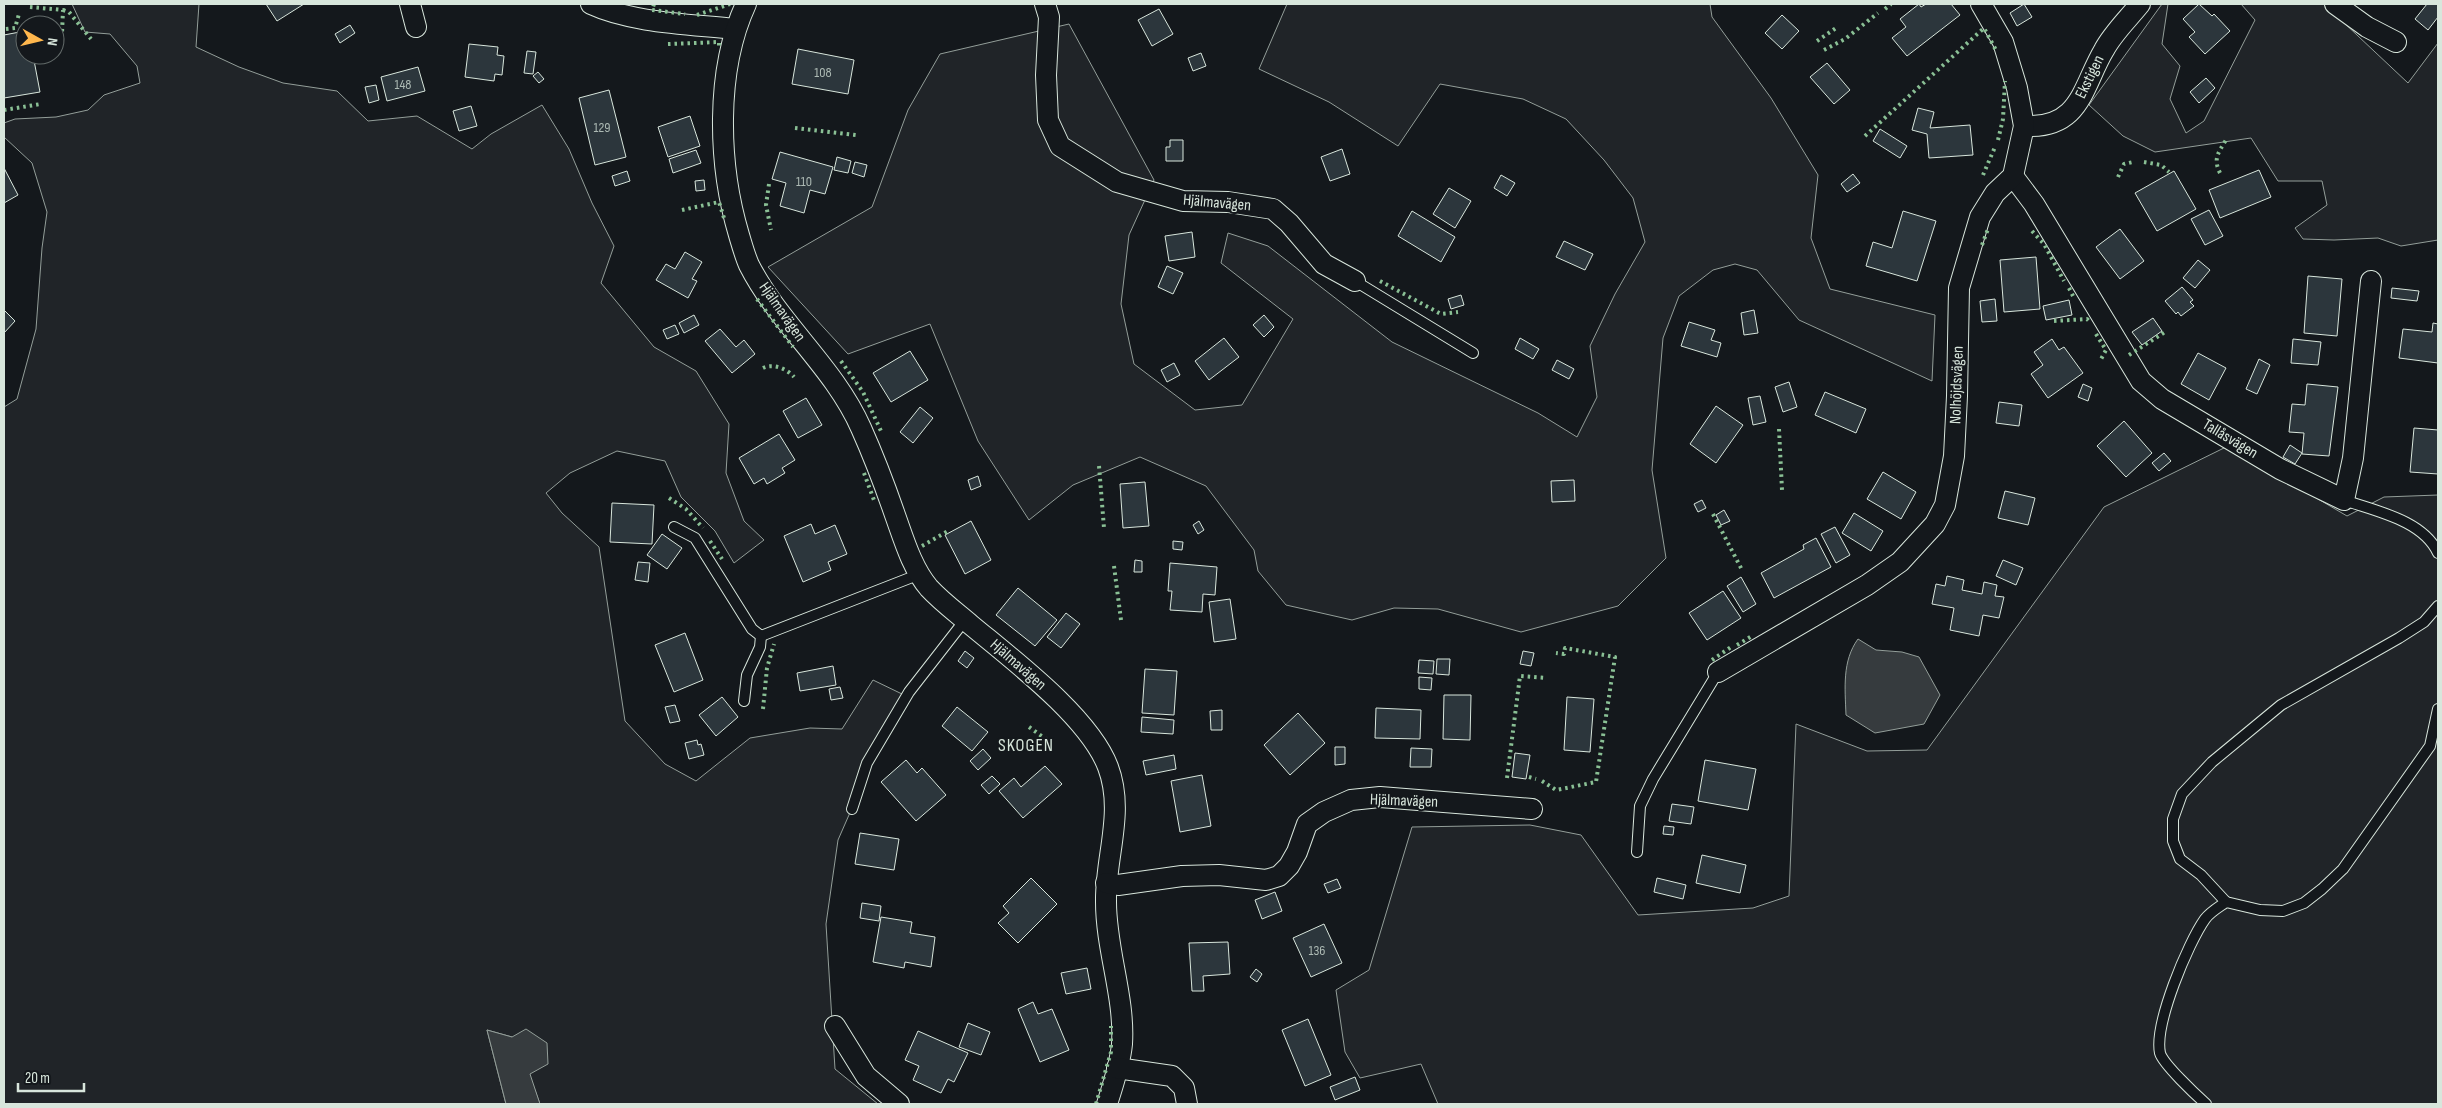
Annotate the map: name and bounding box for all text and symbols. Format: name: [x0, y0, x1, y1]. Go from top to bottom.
north arrow: [15, 15, 65, 65]
text: N: [43, 37, 61, 47]
street label: Ekstigen: [2071, 52, 2109, 102]
house number: 108: [814, 64, 832, 81]
house number: 148: [395, 76, 411, 93]
house number: 129: [593, 119, 611, 136]
house number: 110: [796, 173, 812, 190]
street label: Hjälmavägen: [1182, 191, 1252, 215]
street label: Hjälmavägen: [755, 279, 809, 345]
street label: Nolhöjdsvägen: [1946, 346, 1968, 424]
street label: Tallåsvägen: [2199, 415, 2261, 463]
street label: Hjälmavägen: [986, 635, 1050, 695]
district label: SKOGEN: [998, 735, 1054, 756]
street label: Hjälmavägen: [1370, 790, 1438, 812]
house number: 136: [1309, 942, 1325, 959]
scale bar: [18, 1060, 84, 1092]
text: 20 m: [25, 1069, 50, 1088]

